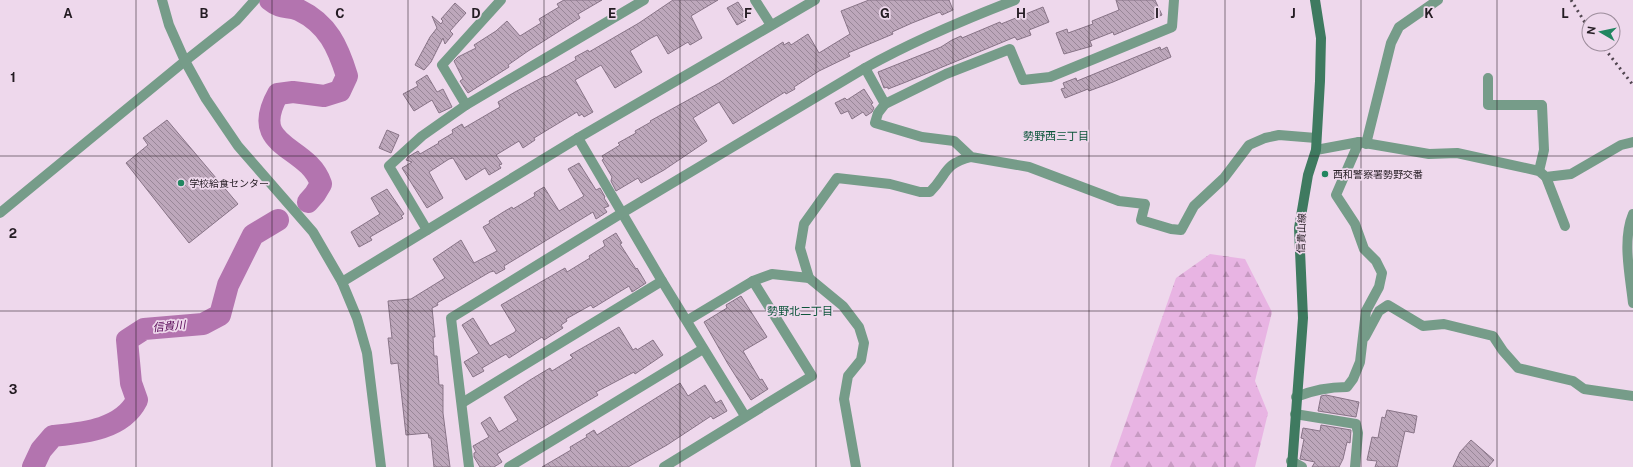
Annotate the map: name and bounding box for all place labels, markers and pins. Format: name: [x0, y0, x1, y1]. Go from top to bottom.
place label: 西和警察署勢野交番: [1333, 168, 1423, 180]
marker: 西和警察署勢野交番: [1320, 169, 1330, 179]
place label: 学校給食センター: [189, 177, 269, 189]
marker: 学校給食センター: [176, 178, 186, 188]

